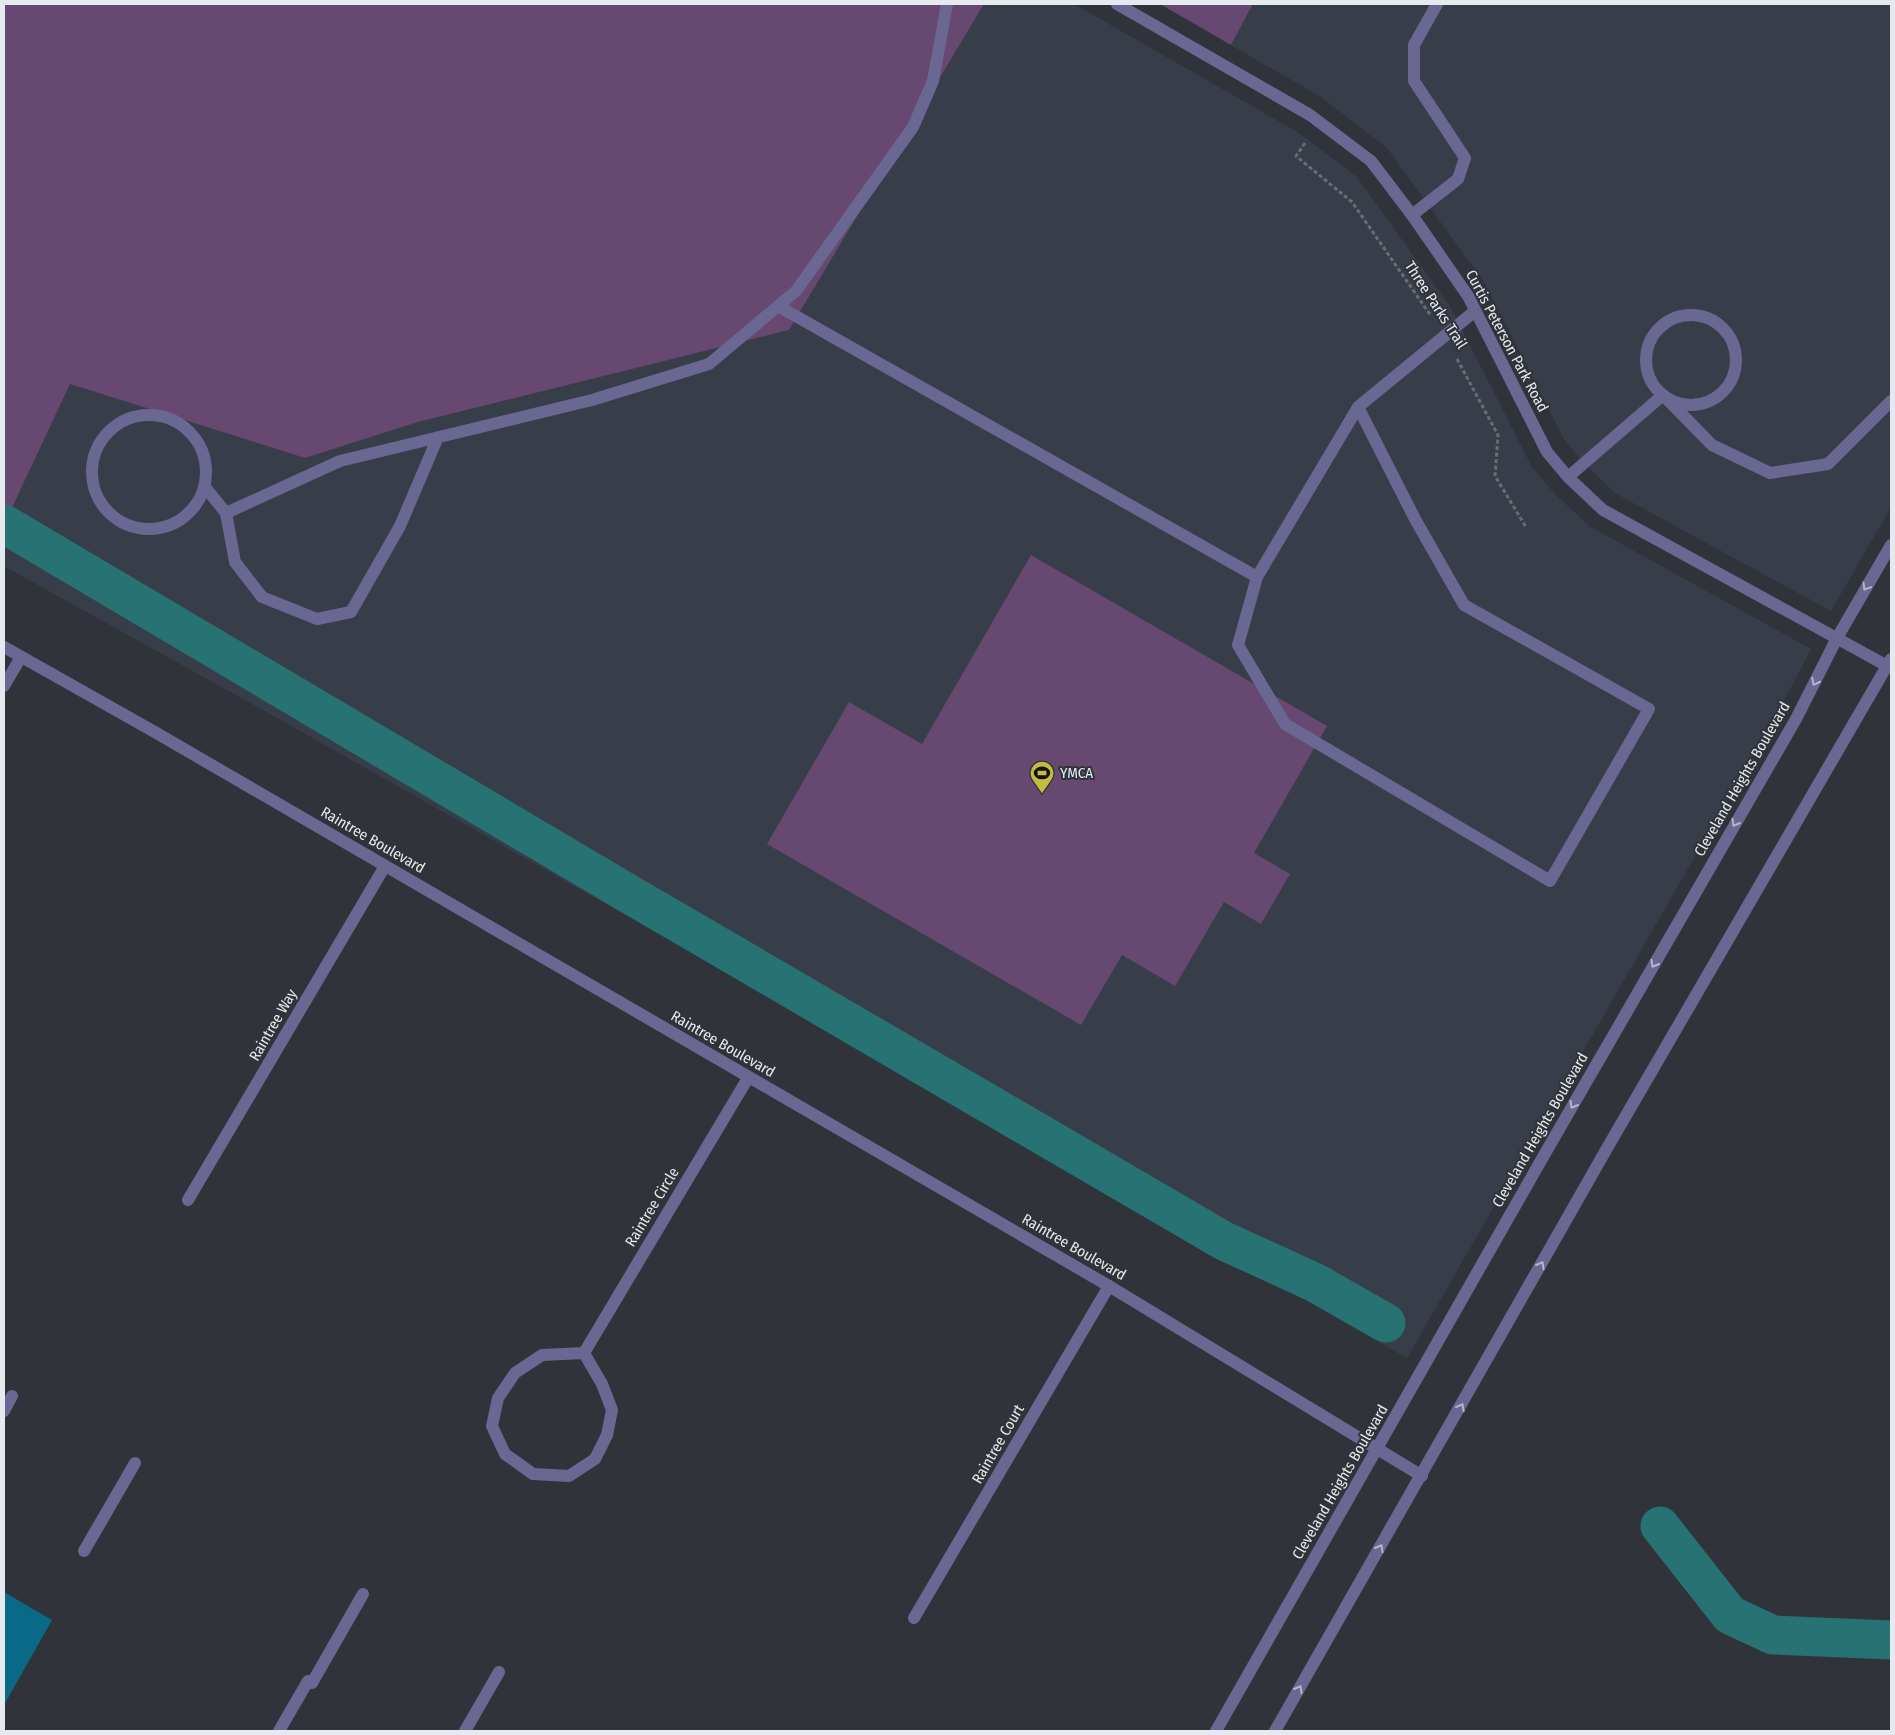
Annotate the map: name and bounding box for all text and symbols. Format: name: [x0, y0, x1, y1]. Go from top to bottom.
street label: Three Parks Trail: [1401, 258, 1471, 352]
street label: Curtis Peterson Park Road: [1462, 267, 1552, 415]
one-way arrow: [1863, 581, 1873, 590]
one-way arrow: [1811, 677, 1821, 686]
street label: Cleveland Heights Boulevard: [1690, 699, 1794, 859]
sports icon: YMCA: [1029, 760, 1055, 794]
place label: YMCA: [1060, 764, 1093, 782]
street label: Raintree Boulevard: [318, 803, 428, 877]
one-way arrow: [1732, 818, 1742, 827]
one-way arrow: [1650, 959, 1660, 968]
street label: Raintree Way: [245, 986, 301, 1064]
street label: Raintree Boulevard: [668, 1007, 778, 1081]
street label: Cleveland Heights Boulevard: [1488, 1050, 1592, 1210]
one-way arrow: [1569, 1099, 1579, 1108]
street label: Raintree Circle: [621, 1164, 683, 1250]
street label: Raintree Boulevard: [1019, 1210, 1129, 1284]
one-way arrow: [1534, 1262, 1544, 1271]
street label: Raintree Court: [968, 1401, 1028, 1487]
street label: Cleveland Heights Boulevard: [1288, 1402, 1392, 1562]
one-way arrow: [1454, 1403, 1464, 1412]
one-way arrow: [1374, 1545, 1384, 1554]
one-way arrow: [1293, 1685, 1303, 1694]

